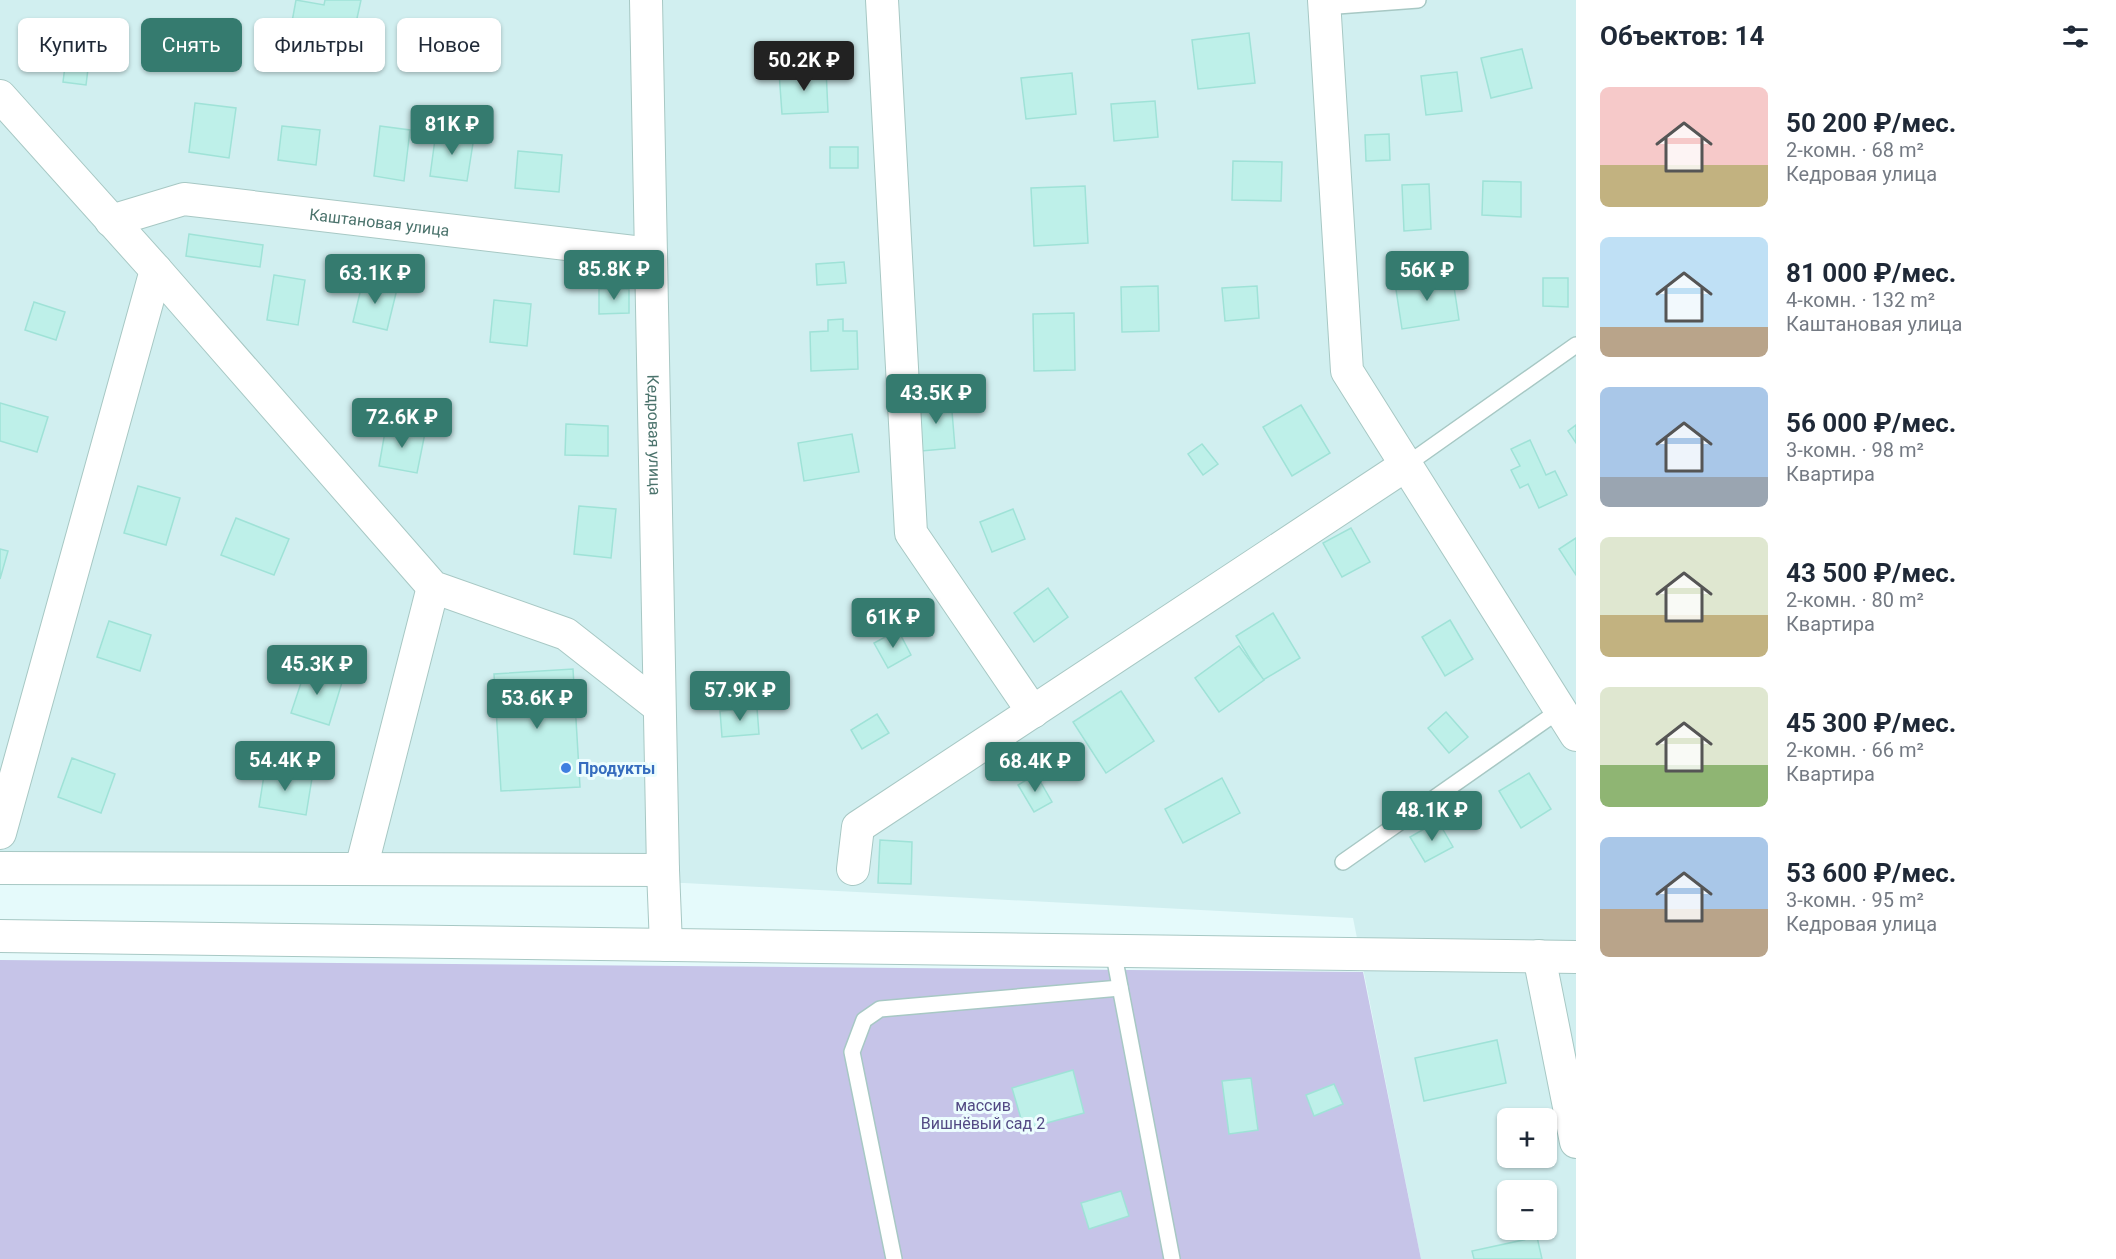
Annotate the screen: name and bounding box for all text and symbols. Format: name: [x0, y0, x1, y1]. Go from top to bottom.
chip: Купить: [18, 18, 129, 72]
chip: Снять: [141, 18, 242, 72]
chip: Фильтры: [254, 18, 385, 72]
chip: Новое: [397, 18, 501, 72]
icon: filters: [2059, 20, 2092, 53]
text: Объектов: 14: [1600, 21, 1764, 51]
pin: 50.2K ₽: [749, 41, 859, 92]
text: 50.2K ₽: [768, 48, 840, 72]
pin: 81K ₽: [410, 105, 494, 156]
text: 50 200 ₽/мес.: [1786, 108, 1956, 138]
icon: home: [1648, 111, 1720, 183]
text: 81K ₽: [425, 112, 479, 136]
text: 2-комн. · 68 m²: [1786, 138, 1924, 162]
text: Кедровая улица: [1786, 162, 1937, 186]
street label: Каштановая улица: [308, 204, 451, 240]
pin: 85.8K ₽: [559, 250, 669, 301]
pin: 56K ₽: [1385, 251, 1469, 302]
pin: 63.1K ₽: [320, 254, 430, 305]
text: 85.8K ₽: [578, 257, 650, 281]
text: 56K ₽: [1400, 258, 1454, 282]
text: 81 000 ₽/мес.: [1786, 258, 1956, 288]
text: 63.1K ₽: [339, 261, 411, 285]
icon: home: [1648, 261, 1720, 333]
text: 4-комн. · 132 m²: [1786, 288, 1935, 312]
text: Каштановая улица: [1786, 312, 1962, 336]
street label: Кедровая улица: [644, 374, 665, 496]
pin: 43.5K ₽: [881, 374, 991, 425]
text: 43.5K ₽: [900, 381, 972, 405]
pin: 72.6K ₽: [347, 398, 457, 449]
text: 72.6K ₽: [366, 405, 438, 429]
text: 56 000 ₽/мес.: [1786, 408, 1956, 438]
icon: home: [1648, 411, 1720, 483]
text: 3-комн. · 98 m²: [1786, 438, 1924, 462]
text: Квартира: [1786, 462, 1875, 486]
text: 43 500 ₽/мес.: [1786, 558, 1956, 588]
icon: home: [1648, 561, 1720, 633]
text: 2-комн. · 80 m²: [1786, 588, 1924, 612]
pin: 61K ₽: [851, 598, 935, 649]
text: 61K ₽: [866, 605, 920, 629]
text: Квартира: [1786, 612, 1875, 636]
pin: 45.3K ₽: [262, 645, 372, 696]
text: 45.3K ₽: [281, 652, 353, 676]
pin: 57.9K ₽: [685, 671, 795, 722]
text: 57.9K ₽: [704, 678, 776, 702]
pin: 53.6K ₽: [482, 679, 592, 730]
text: 53.6K ₽: [501, 686, 573, 710]
text: 45 300 ₽/мес.: [1786, 708, 1956, 738]
icon: home: [1648, 711, 1720, 783]
text: 2-комн. · 66 m²: [1786, 738, 1924, 762]
pin: 54.4K ₽: [230, 741, 340, 792]
pin: 68.4K ₽: [980, 742, 1090, 793]
text: 54.4K ₽: [249, 748, 321, 772]
text: 68.4K ₽: [999, 749, 1071, 773]
place label: Продукты: [578, 759, 655, 778]
marker: Продукты: [559, 761, 573, 775]
text: Квартира: [1786, 762, 1875, 786]
pin: 48.1K ₽: [1377, 791, 1487, 842]
text: 48.1K ₽: [1396, 798, 1468, 822]
text: 53 600 ₽/мес.: [1786, 858, 1956, 888]
icon: home: [1648, 861, 1720, 933]
text: 3-комн. · 95 m²: [1786, 888, 1924, 912]
text: Кедровая улица: [1786, 912, 1937, 936]
park label: массив Вишнёвый сад 2: [921, 1096, 1045, 1133]
map controls: [1497, 1108, 1557, 1240]
button: +: [1497, 1108, 1557, 1168]
button: −: [1497, 1180, 1557, 1240]

